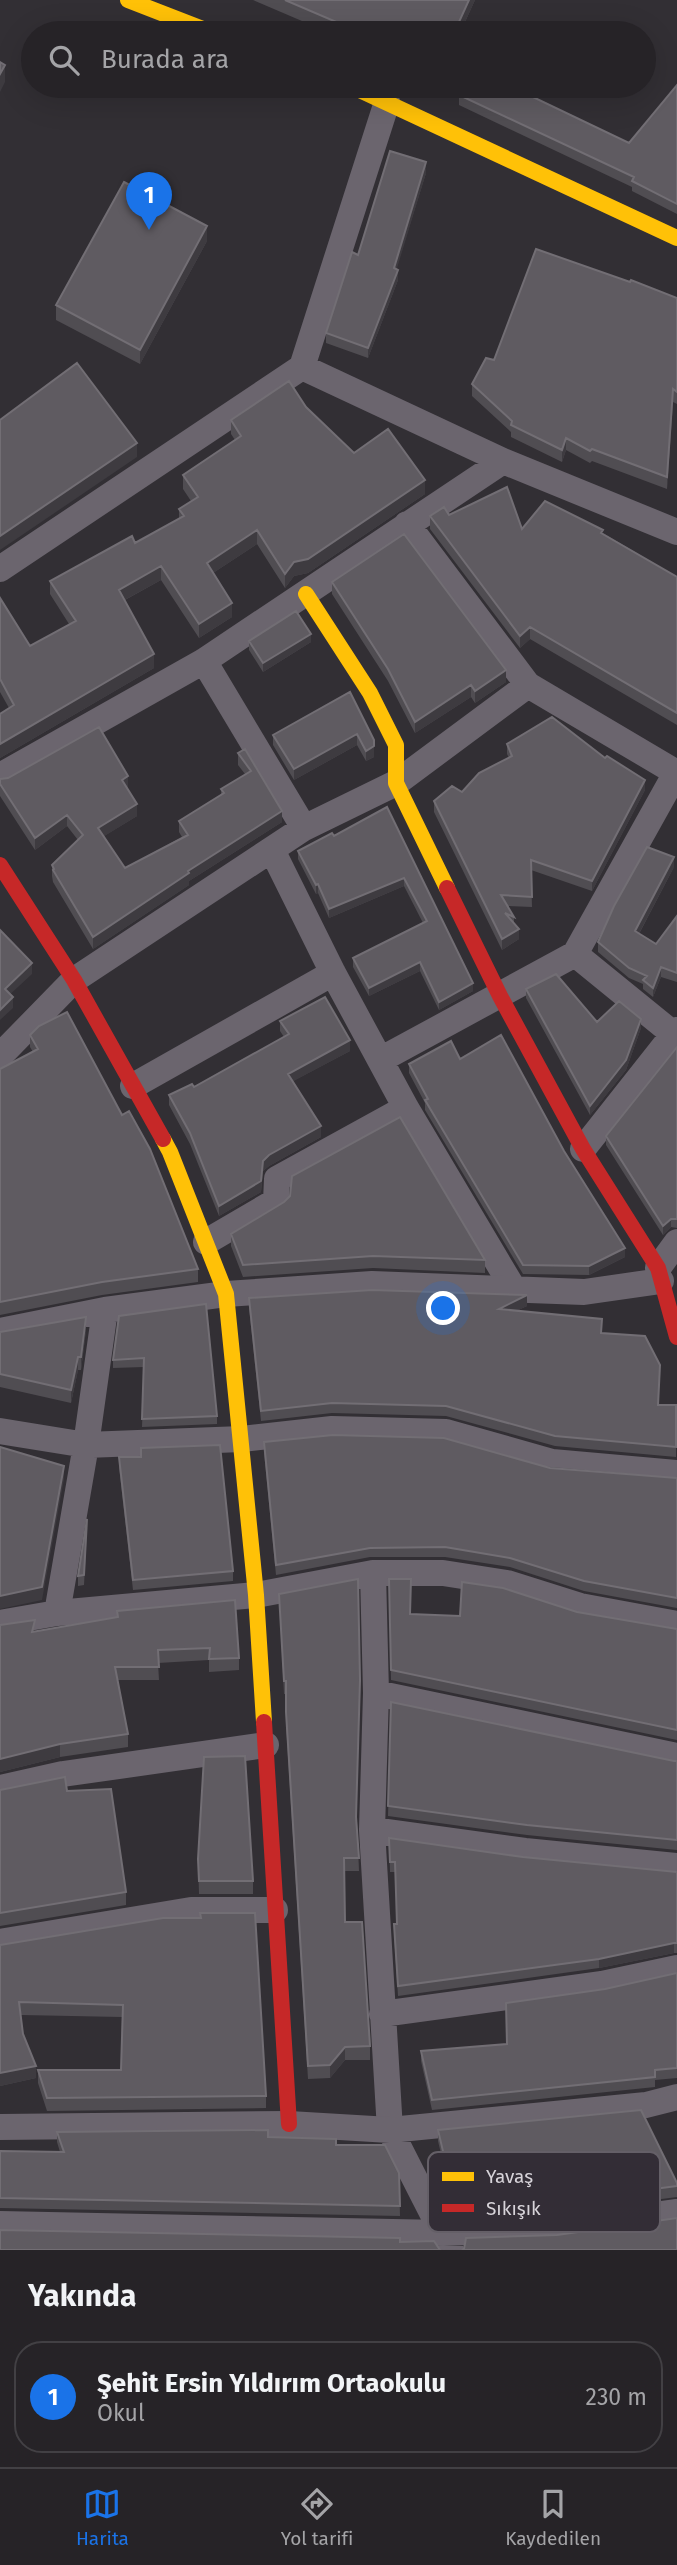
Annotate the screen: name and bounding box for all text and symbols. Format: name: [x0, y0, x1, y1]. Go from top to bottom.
search box: [21, 21, 656, 98]
icon: search: [45, 41, 83, 79]
text: Burada ara: [101, 44, 229, 75]
pin: 1: [126, 172, 172, 230]
your location: [426, 1291, 460, 1325]
legend: [428, 2152, 660, 2232]
text: Yavaş: [486, 2165, 533, 2188]
text: Sıkışık: [486, 2197, 541, 2220]
text: Yakında: [28, 2278, 136, 2314]
text: Şehit Ersin Yıldırım Ortaokulu: [97, 2368, 446, 2399]
text: 1: [48, 2383, 58, 2411]
text: 230 m: [586, 2383, 647, 2411]
text: Okul: [97, 2399, 145, 2427]
tab: Harita: [76, 2485, 129, 2550]
tab: Yol tarifi: [281, 2485, 353, 2550]
tab: Kaydedilen: [505, 2485, 601, 2550]

